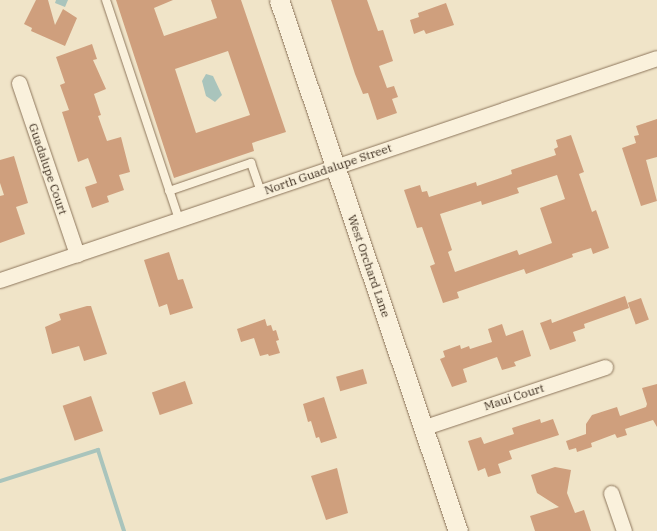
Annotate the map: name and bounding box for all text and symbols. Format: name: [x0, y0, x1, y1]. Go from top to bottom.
street label: Guadalupe Court: [26, 121, 70, 217]
street label: North Guadalupe Street: [262, 140, 394, 198]
street label: West Orchard Lane: [345, 213, 393, 319]
street label: Maui Court: [482, 380, 546, 414]

